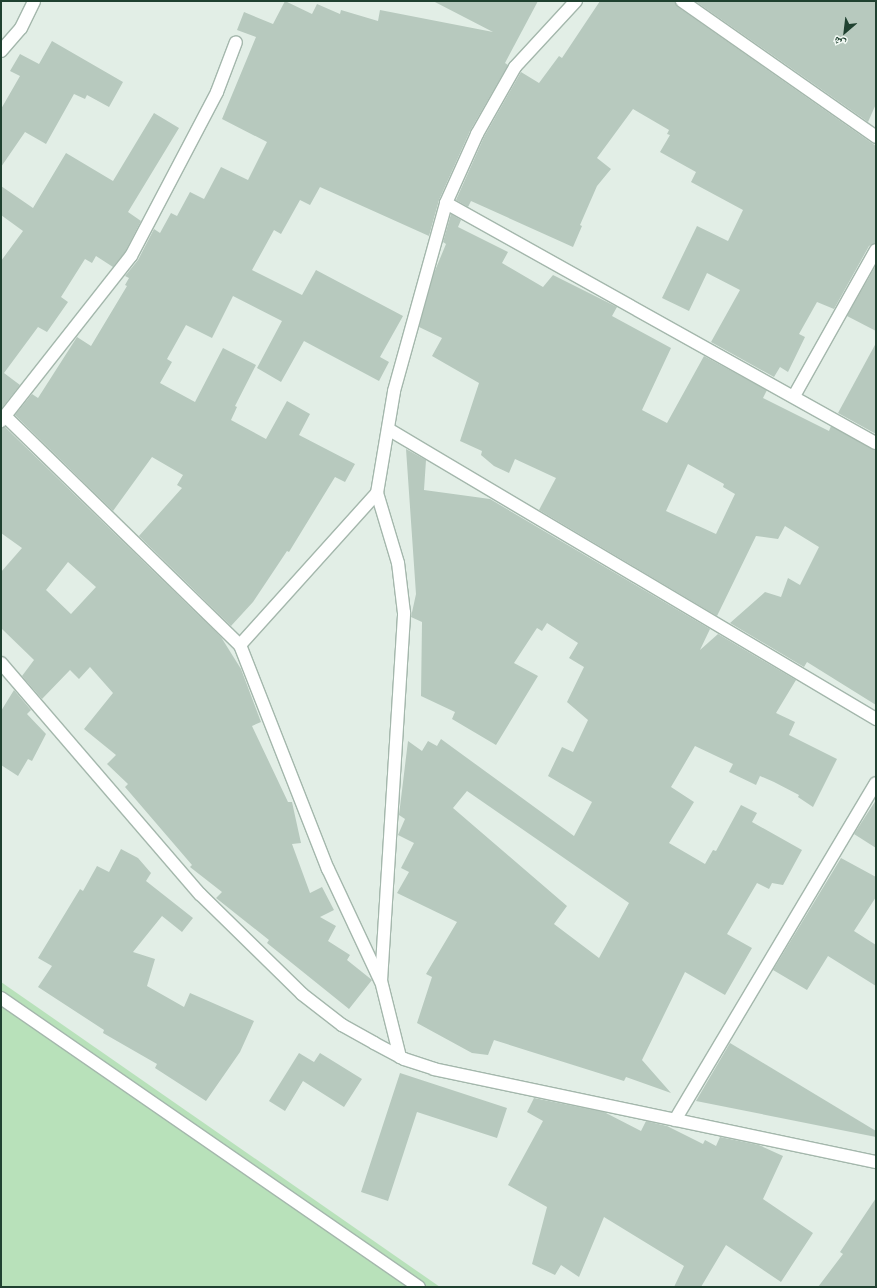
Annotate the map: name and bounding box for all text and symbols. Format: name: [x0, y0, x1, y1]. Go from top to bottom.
north arrow: [825, 12, 865, 52]
text: ش: [831, 34, 848, 52]

